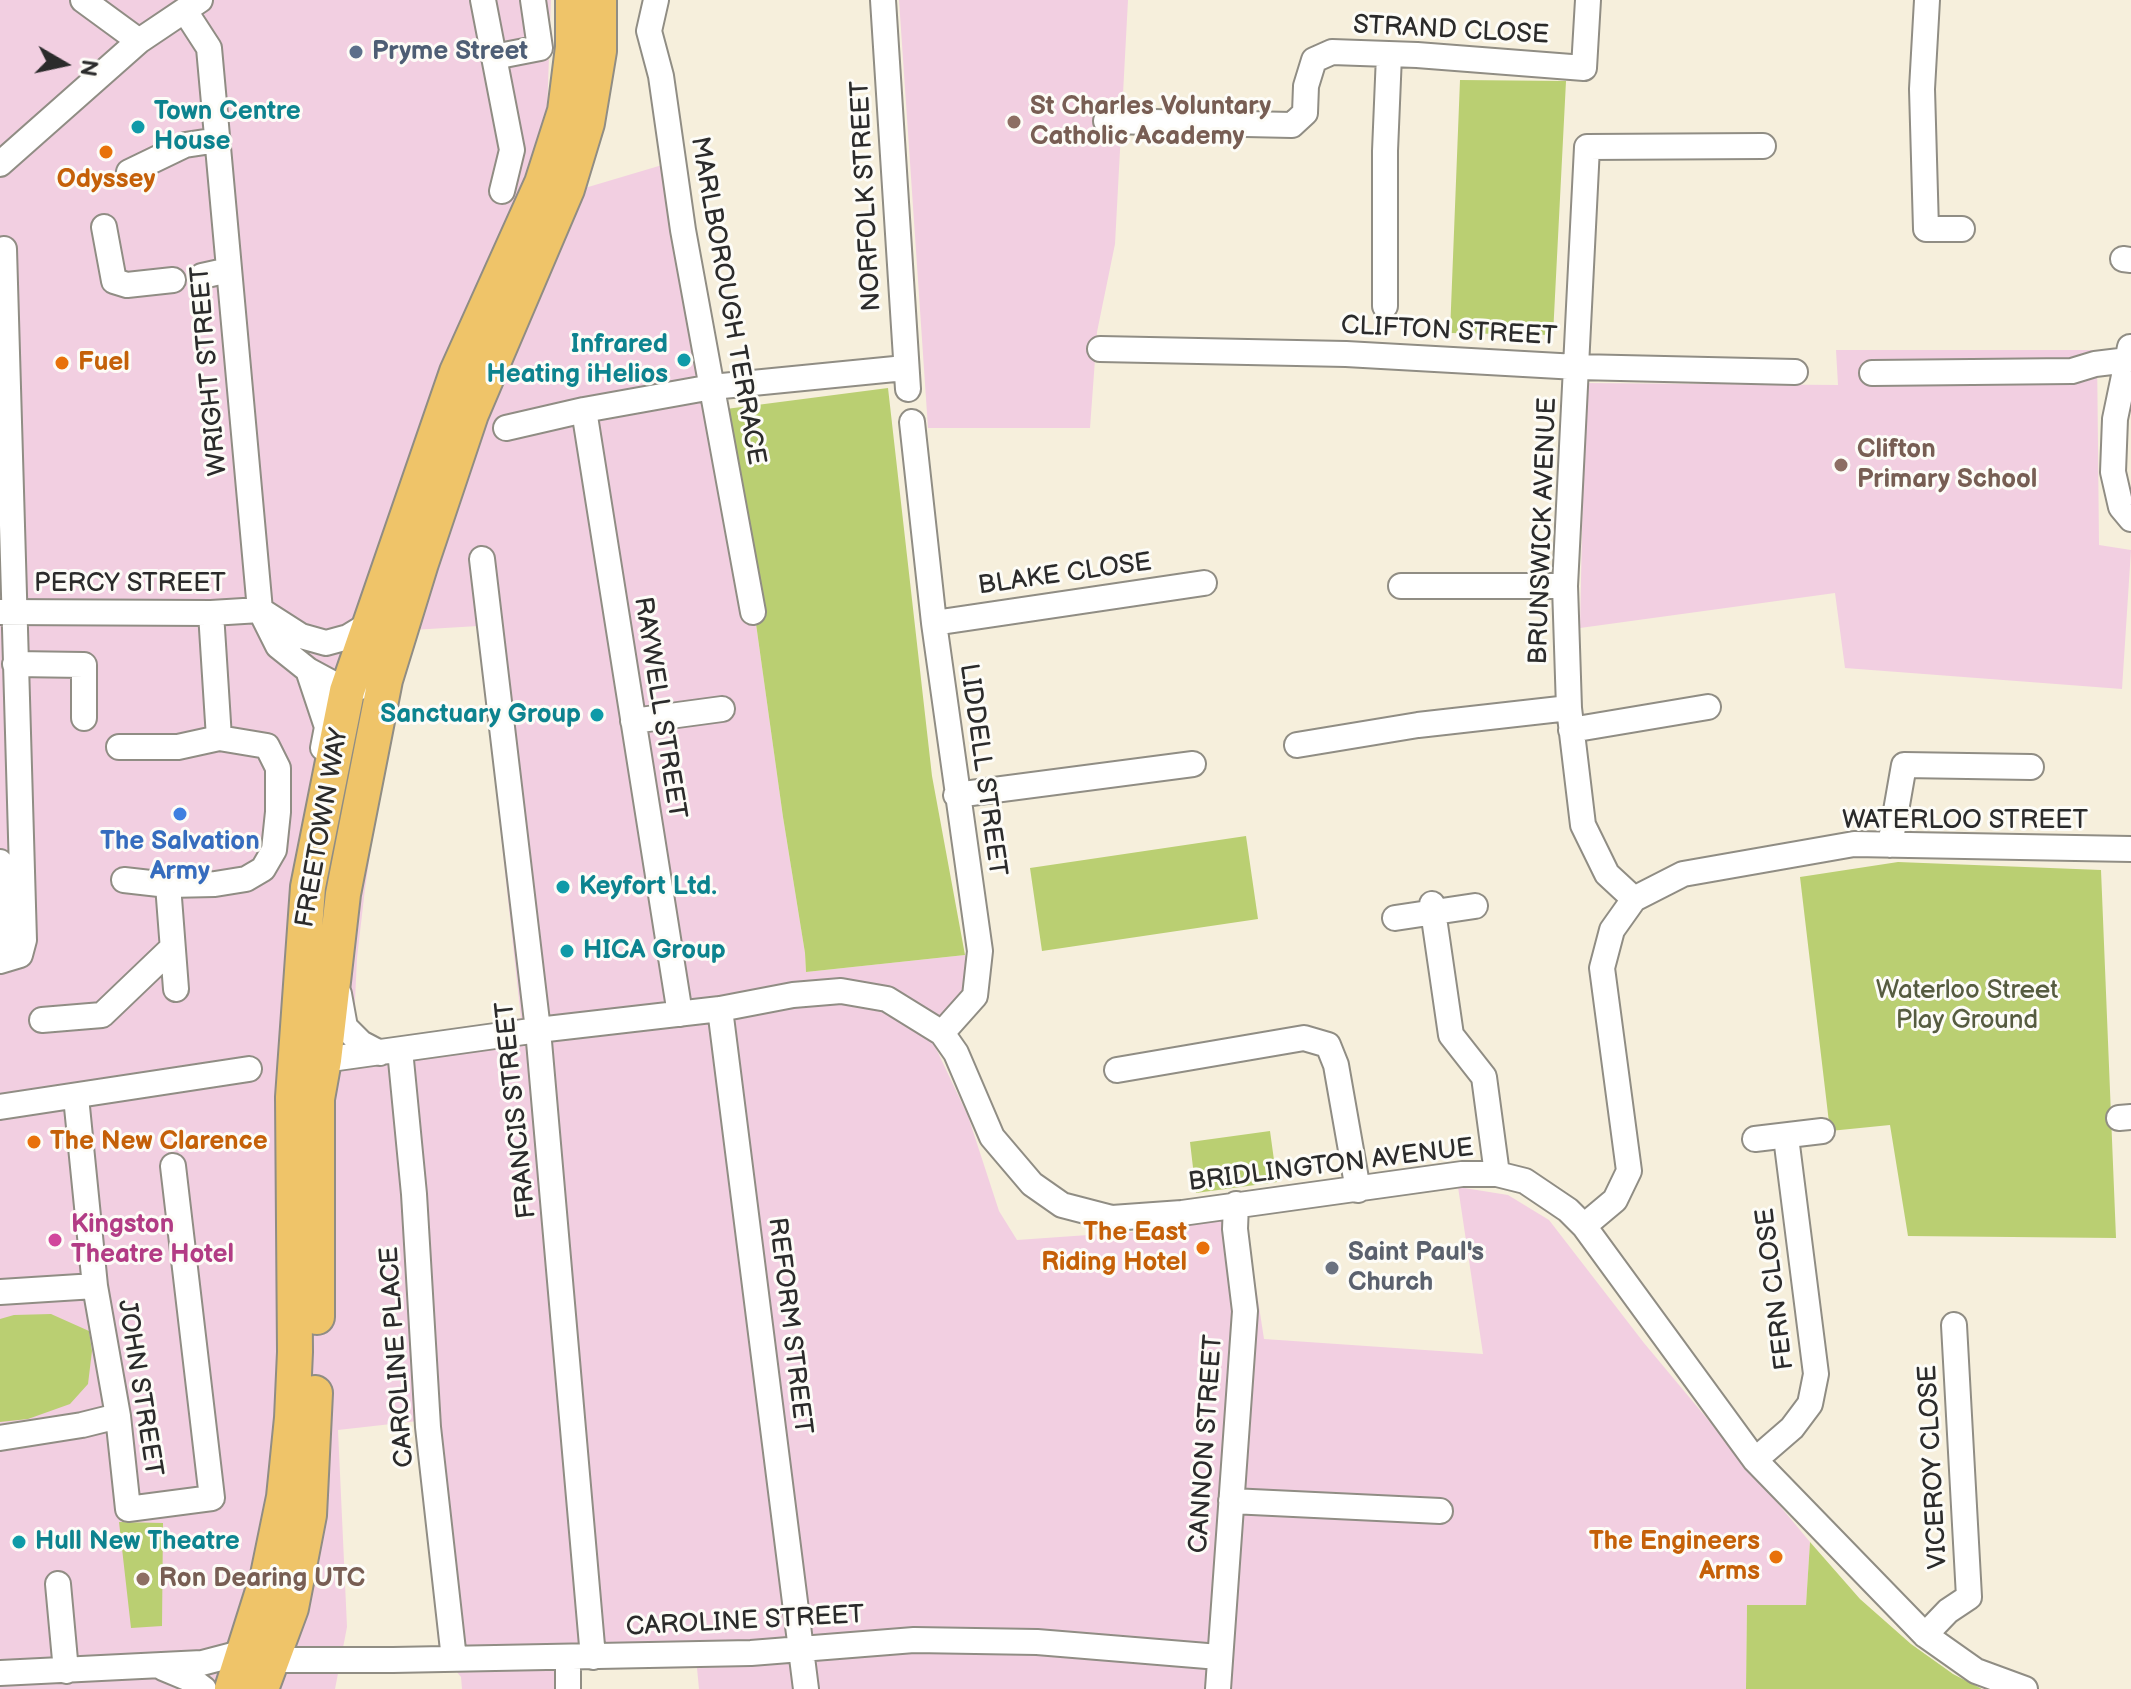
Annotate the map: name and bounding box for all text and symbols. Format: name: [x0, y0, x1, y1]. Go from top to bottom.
street label: STRAND CLOSE: [1352, 10, 1550, 52]
north arrow: [24, 24, 104, 104]
place label: Pryme Street: [372, 36, 528, 68]
marker: Pryme Street: [347, 43, 365, 61]
text: N: [74, 58, 103, 78]
street label: NORFOLK STREET: [845, 80, 889, 312]
place label: St Charles Voluntary Catholic Academy: [1030, 91, 1271, 152]
place label: Town Centre House: [154, 96, 301, 158]
marker: St Charles Voluntary Catholic Academy: [1005, 113, 1023, 131]
marker: Town Centre House: [129, 118, 147, 136]
street label: MARLBOROUGH TERRACE: [683, 134, 771, 468]
marker: Odyssey: [97, 143, 115, 161]
place label: Odyssey: [57, 164, 155, 196]
street label: WRIGHT STREET: [185, 265, 235, 477]
street label: CLIFTON STREET: [1340, 311, 1558, 353]
place label: Infrared Heating iHelios: [486, 329, 668, 390]
place label: Fuel: [78, 347, 130, 379]
marker: Infrared Heating iHelios: [675, 351, 693, 369]
marker: Fuel: [53, 354, 71, 372]
street label: BRUNSWICK AVENUE: [1524, 397, 1564, 665]
place label: Clifton Primary School: [1857, 434, 2037, 496]
marker: Clifton Primary School: [1832, 456, 1850, 474]
street label: BLAKE CLOSE: [976, 547, 1154, 603]
street label: PERCY STREET: [34, 568, 226, 600]
street label: RAYWELL STREET: [626, 595, 692, 821]
street label: LIDDELL STREET: [952, 662, 1012, 878]
place label: Sanctuary Group: [380, 699, 581, 731]
marker: Sanctuary Group: [588, 706, 606, 724]
street label: FREETOWN WAY: [290, 726, 356, 930]
marker: The Salvation Army: [171, 805, 189, 823]
street label: WATERLOO STREET: [1842, 805, 2088, 837]
place label: The Salvation Army: [100, 826, 260, 888]
place label: Keyfort Ltd.: [579, 871, 717, 903]
marker: Keyfort Ltd.: [554, 878, 572, 896]
place label: HICA Group: [583, 935, 726, 967]
marker: HICA Group: [558, 942, 576, 960]
park label: Waterloo Street Play Ground: [1876, 975, 2058, 1036]
street label: FRANCIS STREET: [490, 1000, 544, 1220]
place label: The New Clarence: [50, 1126, 268, 1158]
marker: The New Clarence: [25, 1133, 43, 1151]
street label: BRIDLINGTON AVENUE: [1187, 1133, 1475, 1199]
street label: FERN CLOSE: [1751, 1206, 1801, 1372]
place label: Kingston Theatre Hotel: [71, 1209, 234, 1270]
street label: REFORM STREET: [760, 1216, 818, 1436]
place label: The East Riding Hotel: [1041, 1217, 1187, 1278]
marker: Kingston Theatre Hotel: [46, 1231, 64, 1249]
place label: Saint Paul's Church: [1348, 1237, 1484, 1298]
marker: The East Riding Hotel: [1194, 1239, 1212, 1257]
street label: CAROLINE PLACE: [375, 1245, 421, 1469]
marker: Saint Paul's Church: [1323, 1259, 1341, 1277]
street label: JOHN STREET: [110, 1297, 168, 1479]
street label: CANNON STREET: [1184, 1334, 1230, 1554]
street label: VICEROY CLOSE: [1913, 1364, 1955, 1570]
place label: Hull New Theatre: [35, 1526, 240, 1558]
place label: The Engineers Arms: [1589, 1526, 1760, 1588]
marker: Hull New Theatre: [10, 1533, 28, 1551]
marker: The Engineers Arms: [1767, 1548, 1785, 1566]
place label: Ron Dearing UTC: [159, 1563, 365, 1595]
marker: Ron Dearing UTC: [134, 1570, 152, 1588]
street label: CAROLINE STREET: [625, 1600, 865, 1644]

